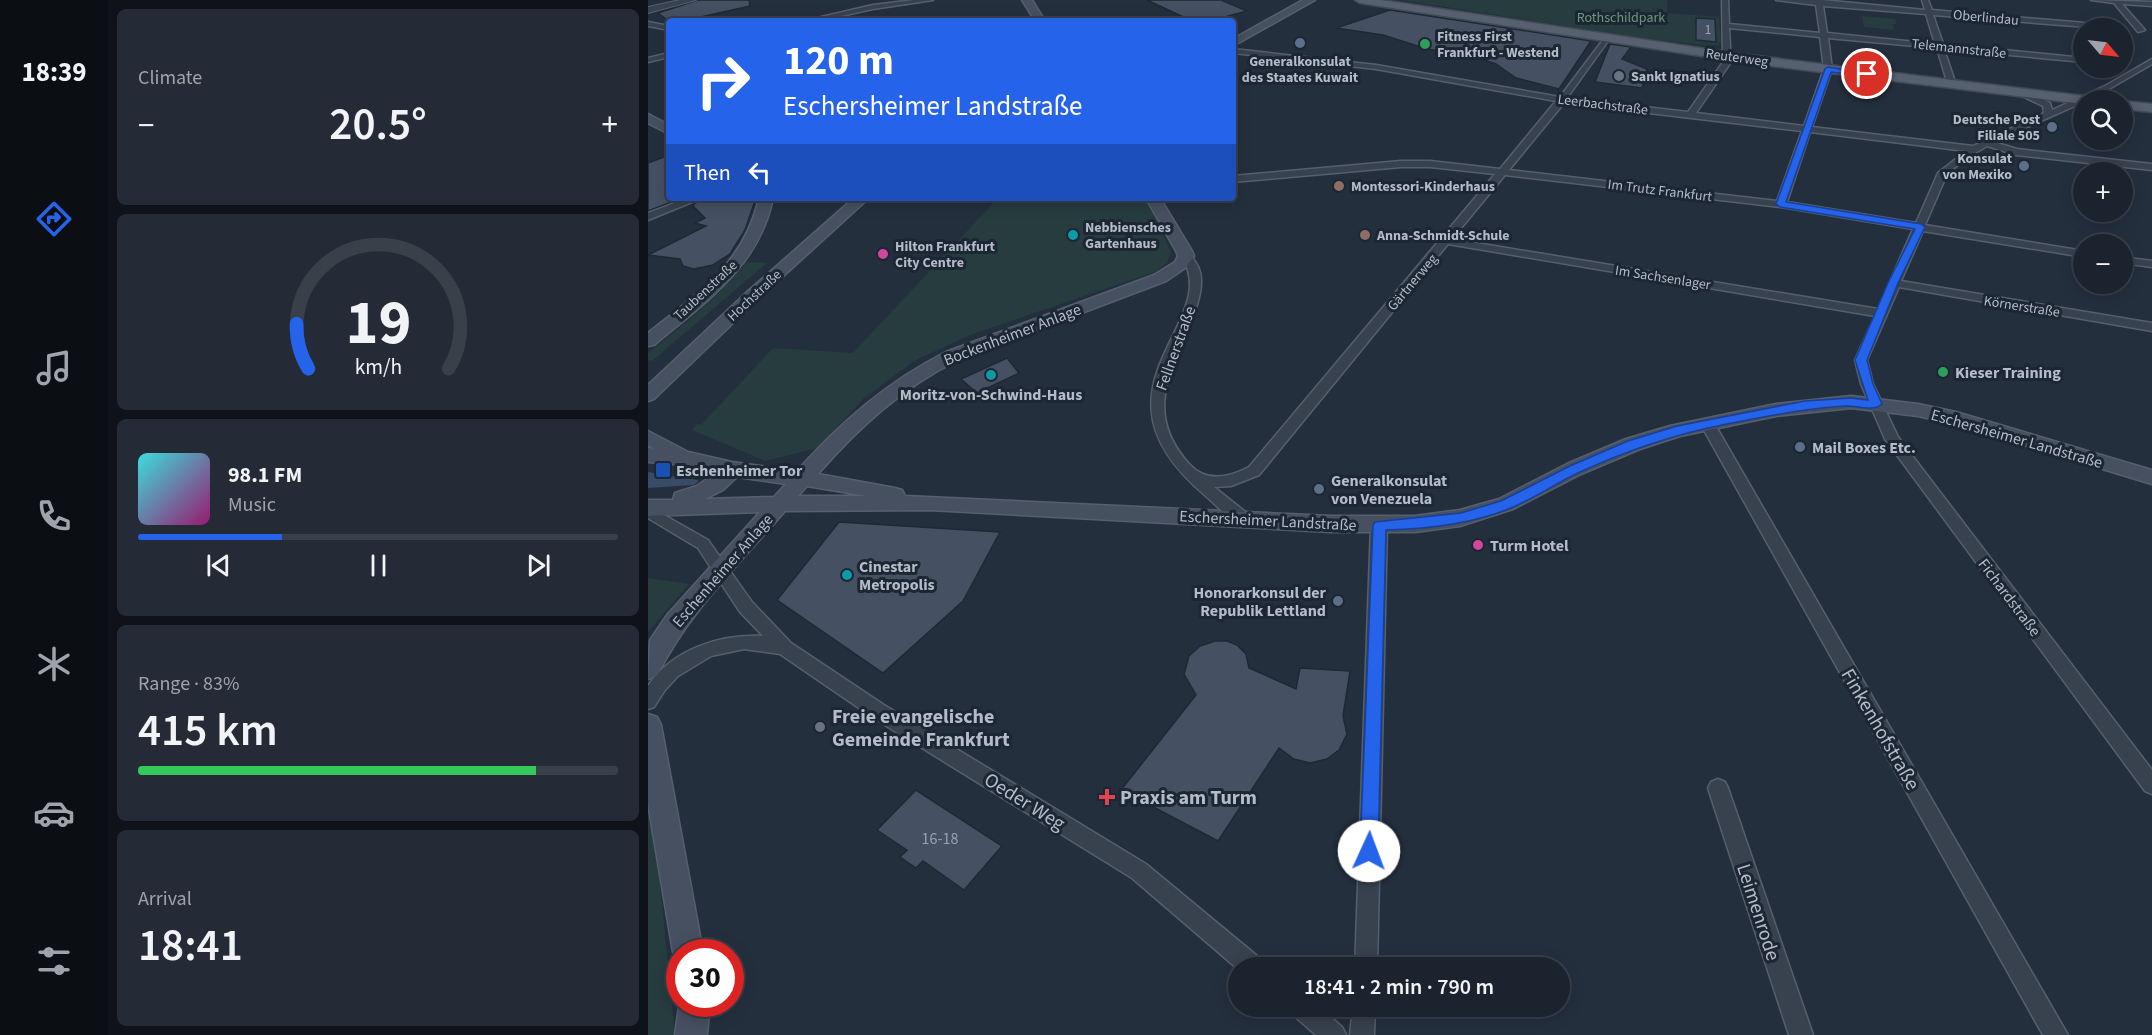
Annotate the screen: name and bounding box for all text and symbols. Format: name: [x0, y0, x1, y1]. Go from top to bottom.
street label: Oberlindau: [1952, 5, 2020, 31]
park label: Rothschildpark: [1577, 8, 1665, 28]
north arrow: [2073, 18, 2133, 78]
map controls: [2073, 18, 2133, 294]
house number: 1: [1705, 20, 1712, 40]
place label: Fitness First Frankfurt - Westend: [1437, 27, 1559, 63]
text: 120 m: [783, 31, 894, 91]
street label: Telemannstraße: [1911, 34, 2007, 64]
marker: Generalkonsulat des Staates Kuwait: [1293, 36, 1307, 50]
marker: Fitness First Frankfurt - Westend: [1418, 37, 1432, 51]
icon: right: [684, 42, 762, 120]
street label: Reuterweg: [1704, 44, 1769, 72]
pin: [1841, 48, 1892, 99]
place label: Generalkonsulat des Staates Kuwait: [1242, 52, 1359, 88]
text: 18:39: [21, 53, 87, 92]
icon: arrive: [1850, 57, 1883, 90]
text: Climate: [138, 64, 202, 92]
place label: Sankt Ignatius: [1631, 67, 1720, 87]
marker: Sankt Ignatius: [1612, 69, 1626, 83]
text: Eschersheimer Landstraße: [783, 87, 1082, 126]
street label: Leerbachstraße: [1557, 90, 1649, 120]
button: search: [2073, 90, 2133, 150]
text: 20.5°: [329, 93, 427, 157]
text: −: [138, 102, 154, 149]
text: +: [602, 102, 618, 149]
place label: Deutsche Post Filiale 505: [1953, 110, 2041, 146]
marker: Deutsche Post Filiale 505: [2045, 120, 2059, 134]
place label: Konsulat von Mexiko: [1942, 149, 2013, 185]
icon: left: [743, 156, 776, 189]
text: Then: [684, 157, 731, 189]
marker: Konsulat von Mexiko: [2017, 159, 2031, 173]
button: +: [2073, 162, 2133, 222]
street label: Im Trutz Frankfurt: [1607, 175, 1713, 207]
place label: Montessori-Kinderhaus: [1351, 177, 1495, 197]
marker: Montessori-Kinderhaus: [1332, 179, 1346, 193]
icon: directions: [33, 198, 75, 240]
place label: Nebbiensches Gartenhaus: [1085, 218, 1171, 254]
place label: Anna-Schmidt-Schule: [1376, 226, 1510, 246]
marker: Nebbiensches Gartenhaus: [1066, 228, 1080, 242]
marker: Anna-Schmidt-Schule: [1358, 228, 1372, 242]
button: −: [2073, 234, 2133, 294]
place label: Hilton Frankfurt City Centre: [895, 237, 996, 273]
marker: Hilton Frankfurt City Centre: [876, 247, 890, 261]
street label: Gärtnerweg: [1383, 250, 1443, 315]
street label: Taubenstraße: [669, 256, 742, 325]
street label: Im Sachsenlager: [1614, 261, 1712, 295]
street label: Hochstraße: [723, 265, 786, 326]
text: 19: [345, 279, 411, 368]
street label: Körnerstraße: [1982, 291, 2061, 323]
street label: Bockenheimer Anlage: [940, 299, 1084, 371]
street label: Fellnerstraße: [1151, 303, 1201, 394]
icon: music: [33, 347, 75, 389]
text: km/h: [354, 353, 402, 384]
place label: Kieser Training: [1955, 362, 2061, 384]
marker: Kieser Training: [1936, 365, 1950, 379]
marker: Moritz-von-Schwind-Haus: [984, 368, 998, 382]
place label: Moritz-von-Schwind-Haus: [900, 384, 1082, 406]
street label: Eschersheimer Landstraße: [1928, 404, 2105, 474]
place label: Mail Boxes Etc.: [1812, 437, 1916, 459]
marker: Mail Boxes Etc.: [1793, 440, 1807, 454]
text: 98.1 FM: [228, 459, 302, 491]
place label: Eschenheimer Tor: [676, 460, 803, 482]
marker: Eschenheimer Tor: [654, 461, 672, 479]
place label: Generalkonsulat von Venezuela: [1331, 470, 1447, 510]
marker: Generalkonsulat von Venezuela: [1312, 482, 1326, 496]
text: Music: [228, 491, 276, 519]
icon: phone: [33, 495, 75, 537]
street label: Eschersheimer Landstraße: [1179, 505, 1357, 537]
street label: Eschenheimer Anlage: [667, 509, 778, 632]
place label: Turm Hotel: [1490, 535, 1569, 557]
marker: Turm Hotel: [1471, 538, 1485, 552]
icon: previous: [202, 549, 235, 582]
icon: pause: [362, 549, 395, 582]
icon: next: [522, 549, 555, 582]
street label: Fichardstraße: [1973, 554, 2046, 641]
place label: Cinestar Metropolis: [859, 556, 935, 596]
marker: Cinestar Metropolis: [840, 568, 854, 582]
place label: Honorarkonsul der Republik Lettland: [1193, 582, 1327, 622]
marker: Honorarkonsul der Republik Lettland: [1331, 594, 1345, 608]
icon: climate: [33, 643, 75, 685]
street label: Finkenhofstraße: [1834, 663, 1926, 796]
text: Range · 83%: [138, 670, 239, 698]
text: 415 km: [138, 699, 278, 763]
place label: Freie evangelische Gemeinde Frankfurt: [832, 703, 1010, 754]
marker: Freie evangelische Gemeinde Frankfurt: [813, 720, 827, 734]
street label: Oeder Weg: [979, 766, 1070, 838]
place label: Praxis am Turm: [1120, 784, 1257, 812]
marker: Praxis am Turm: [1098, 788, 1116, 806]
icon: car: [33, 792, 75, 834]
position arrow: [1337, 819, 1401, 883]
house number: 16-18: [922, 828, 958, 850]
street label: Leimenrode: [1729, 860, 1787, 964]
text: Arrival: [138, 885, 192, 913]
text: 18:41: [138, 914, 243, 978]
speed limit sign: 30: [666, 939, 744, 1017]
icon: filters: [33, 940, 75, 982]
text: 18:41 · 2 min · 790 m: [1304, 971, 1494, 1003]

